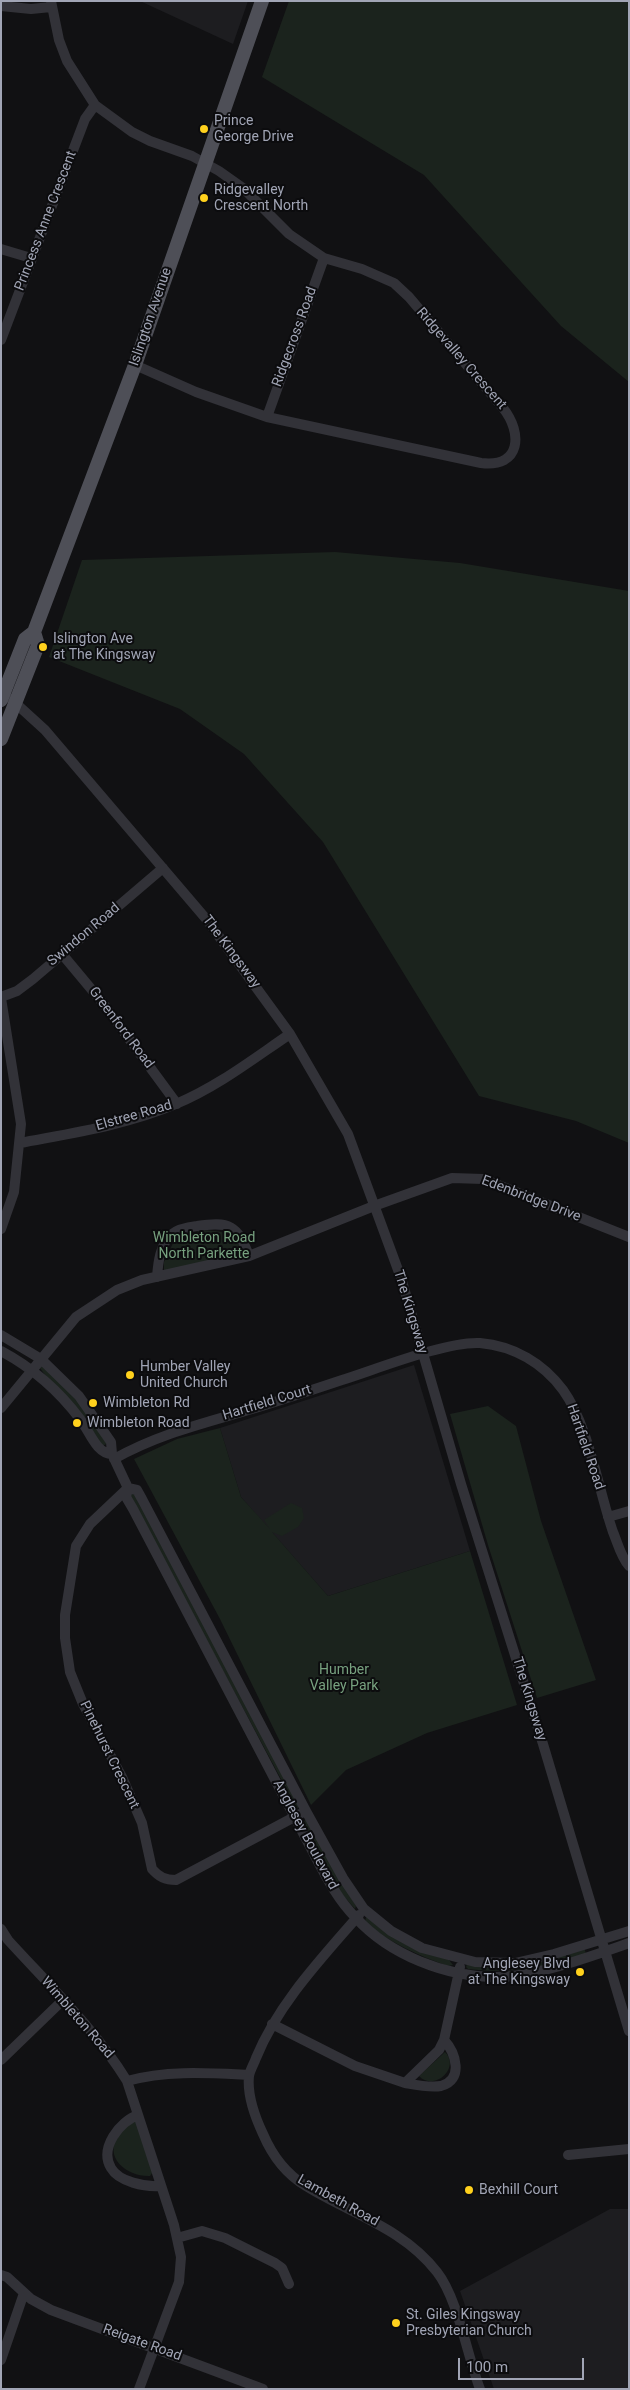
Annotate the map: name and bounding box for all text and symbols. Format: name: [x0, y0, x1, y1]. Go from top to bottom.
place label: Prince George Drive: [214, 113, 294, 146]
marker: Prince George Drive: [198, 123, 210, 135]
street label: Princess Anne Crescent: [12, 149, 80, 293]
place label: Ridgevalley Crescent North: [214, 182, 308, 214]
marker: Ridgevalley Crescent North: [198, 192, 210, 204]
street label: Islington Avenue: [126, 266, 176, 368]
street label: Ridgecross Road: [269, 285, 321, 389]
street label: Ridgevalley Crescent: [412, 305, 510, 413]
place label: Islington Ave at The Kingsway: [53, 631, 155, 664]
marker: Islington Ave at The Kingsway: [37, 641, 49, 653]
street label: Swindon Road: [44, 900, 124, 970]
street label: The Kingsway: [198, 912, 264, 992]
street label: Greenford Road: [85, 984, 157, 1072]
street label: Elstree Road: [94, 1097, 174, 1135]
street label: Edenbridge Drive: [479, 1172, 583, 1226]
park label: Wimbleton Road North Parkette: [153, 1230, 255, 1262]
street label: The Kingsway: [389, 1268, 431, 1356]
place label: Humber Valley United Church: [140, 1359, 230, 1391]
marker: Humber Valley United Church: [124, 1369, 136, 1381]
street label: Hartfield Court: [221, 1382, 313, 1424]
place label: Wimbleton Rd: [103, 1395, 190, 1411]
marker: Wimbleton Rd: [87, 1397, 99, 1409]
street label: Hartfield Road: [563, 1402, 607, 1492]
place label: Wimbleton Road: [87, 1415, 190, 1431]
marker: Wimbleton Road: [71, 1417, 83, 1429]
street label: The Kingsway: [508, 1655, 550, 1743]
park label: Humber Valley Park: [310, 1662, 378, 1694]
street label: Pinehurst Crescent: [76, 1698, 142, 1812]
street label: Anglesey Boulevard: [269, 1777, 341, 1893]
place label: Anglesey Blvd at The Kingsway: [468, 1956, 570, 1988]
marker: Anglesey Blvd at The Kingsway: [574, 1966, 586, 1978]
street label: Wimbleton Road: [37, 1974, 117, 2062]
street label: Lambeth Road: [294, 2172, 382, 2230]
place label: Bexhill Court: [479, 2182, 558, 2198]
marker: Bexhill Court: [463, 2184, 475, 2196]
place label: St. Giles Kingsway Presbyterian Church: [406, 2307, 532, 2340]
marker: St. Giles Kingsway Presbyterian Church: [390, 2317, 402, 2329]
street label: Reigate Road: [100, 2321, 184, 2365]
scale bar: [460, 2348, 586, 2380]
text: 100 m: [466, 2358, 508, 2376]

